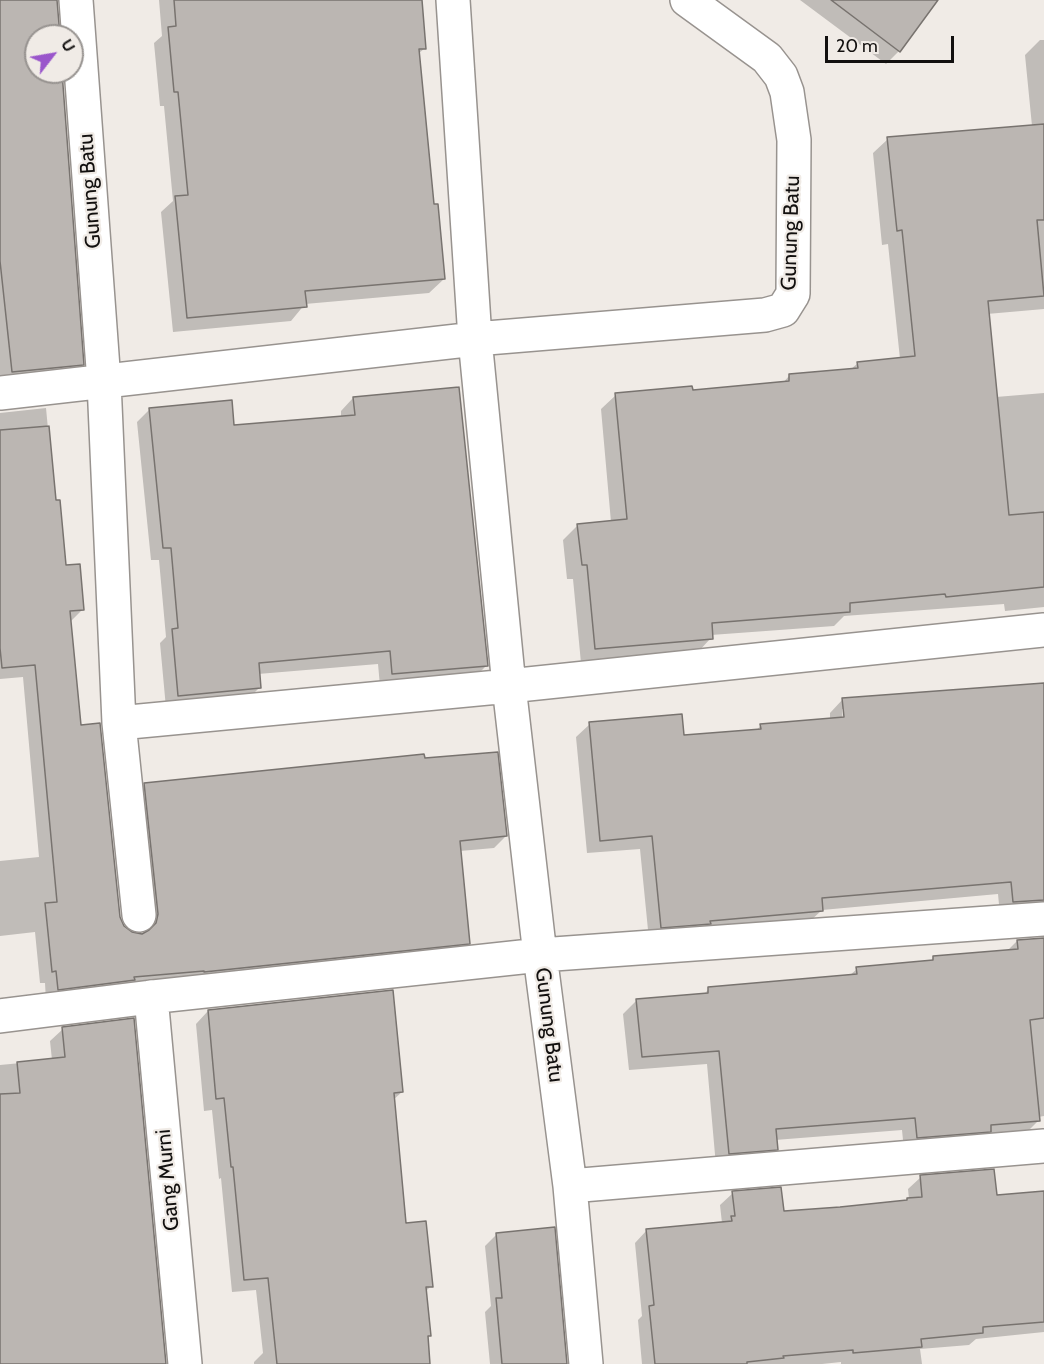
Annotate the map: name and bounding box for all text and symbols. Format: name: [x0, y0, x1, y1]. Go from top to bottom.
north arrow: [24, 24, 84, 84]
scale bar: [828, 24, 957, 62]
text: 20 m: [836, 35, 878, 57]
text: U: [57, 36, 79, 55]
street label: Gunung Batu: [73, 133, 107, 249]
street label: Gunung Batu: [776, 175, 806, 291]
street label: Gunung Batu: [529, 966, 569, 1084]
street label: Gang Murni: [151, 1128, 185, 1232]

